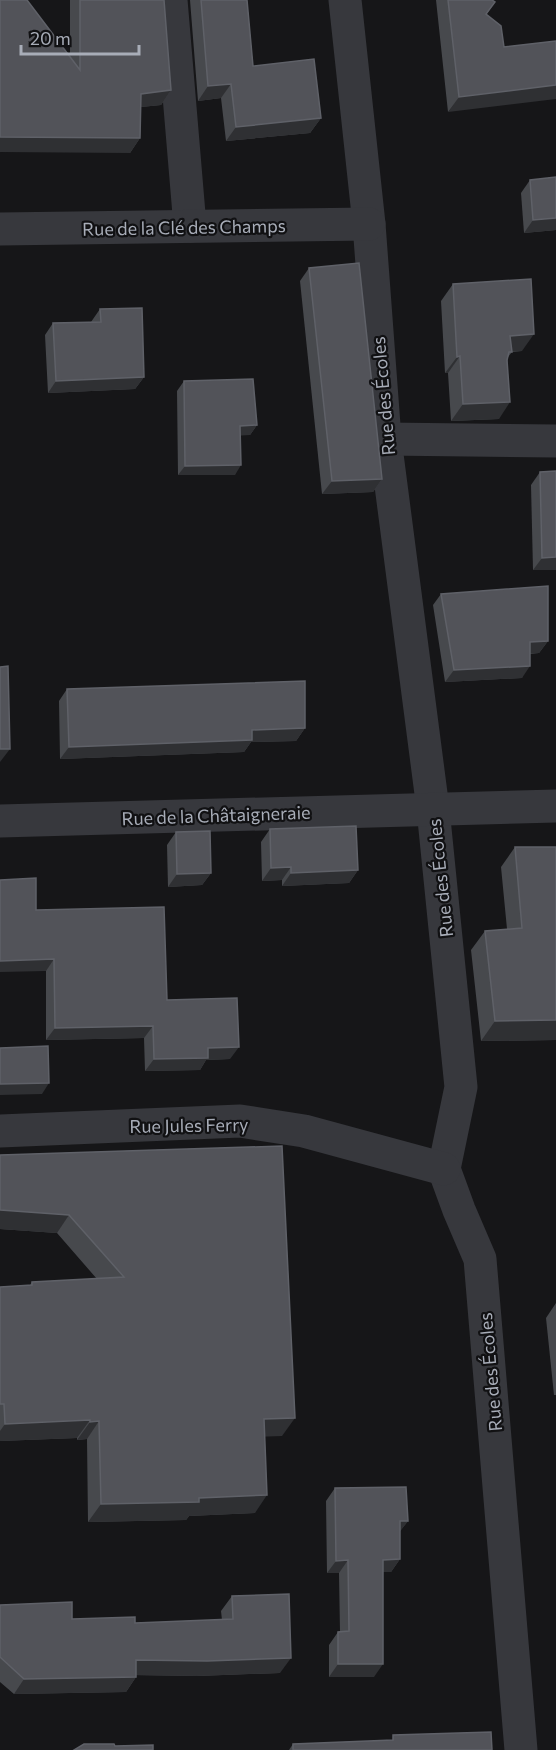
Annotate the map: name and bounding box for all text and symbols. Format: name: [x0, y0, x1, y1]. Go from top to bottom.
scale bar: [21, 18, 140, 56]
text: 20 m: [30, 27, 71, 49]
street label: Rue de la Clé des Champs: [82, 214, 286, 240]
street label: Rue des Écoles: [367, 336, 399, 456]
street label: Rue de la Châtaigneraie: [121, 801, 311, 829]
street label: Rue des Écoles: [423, 818, 457, 938]
street label: Rue Jules Ferry: [129, 1113, 249, 1137]
street label: Rue des Écoles: [474, 1312, 506, 1432]

